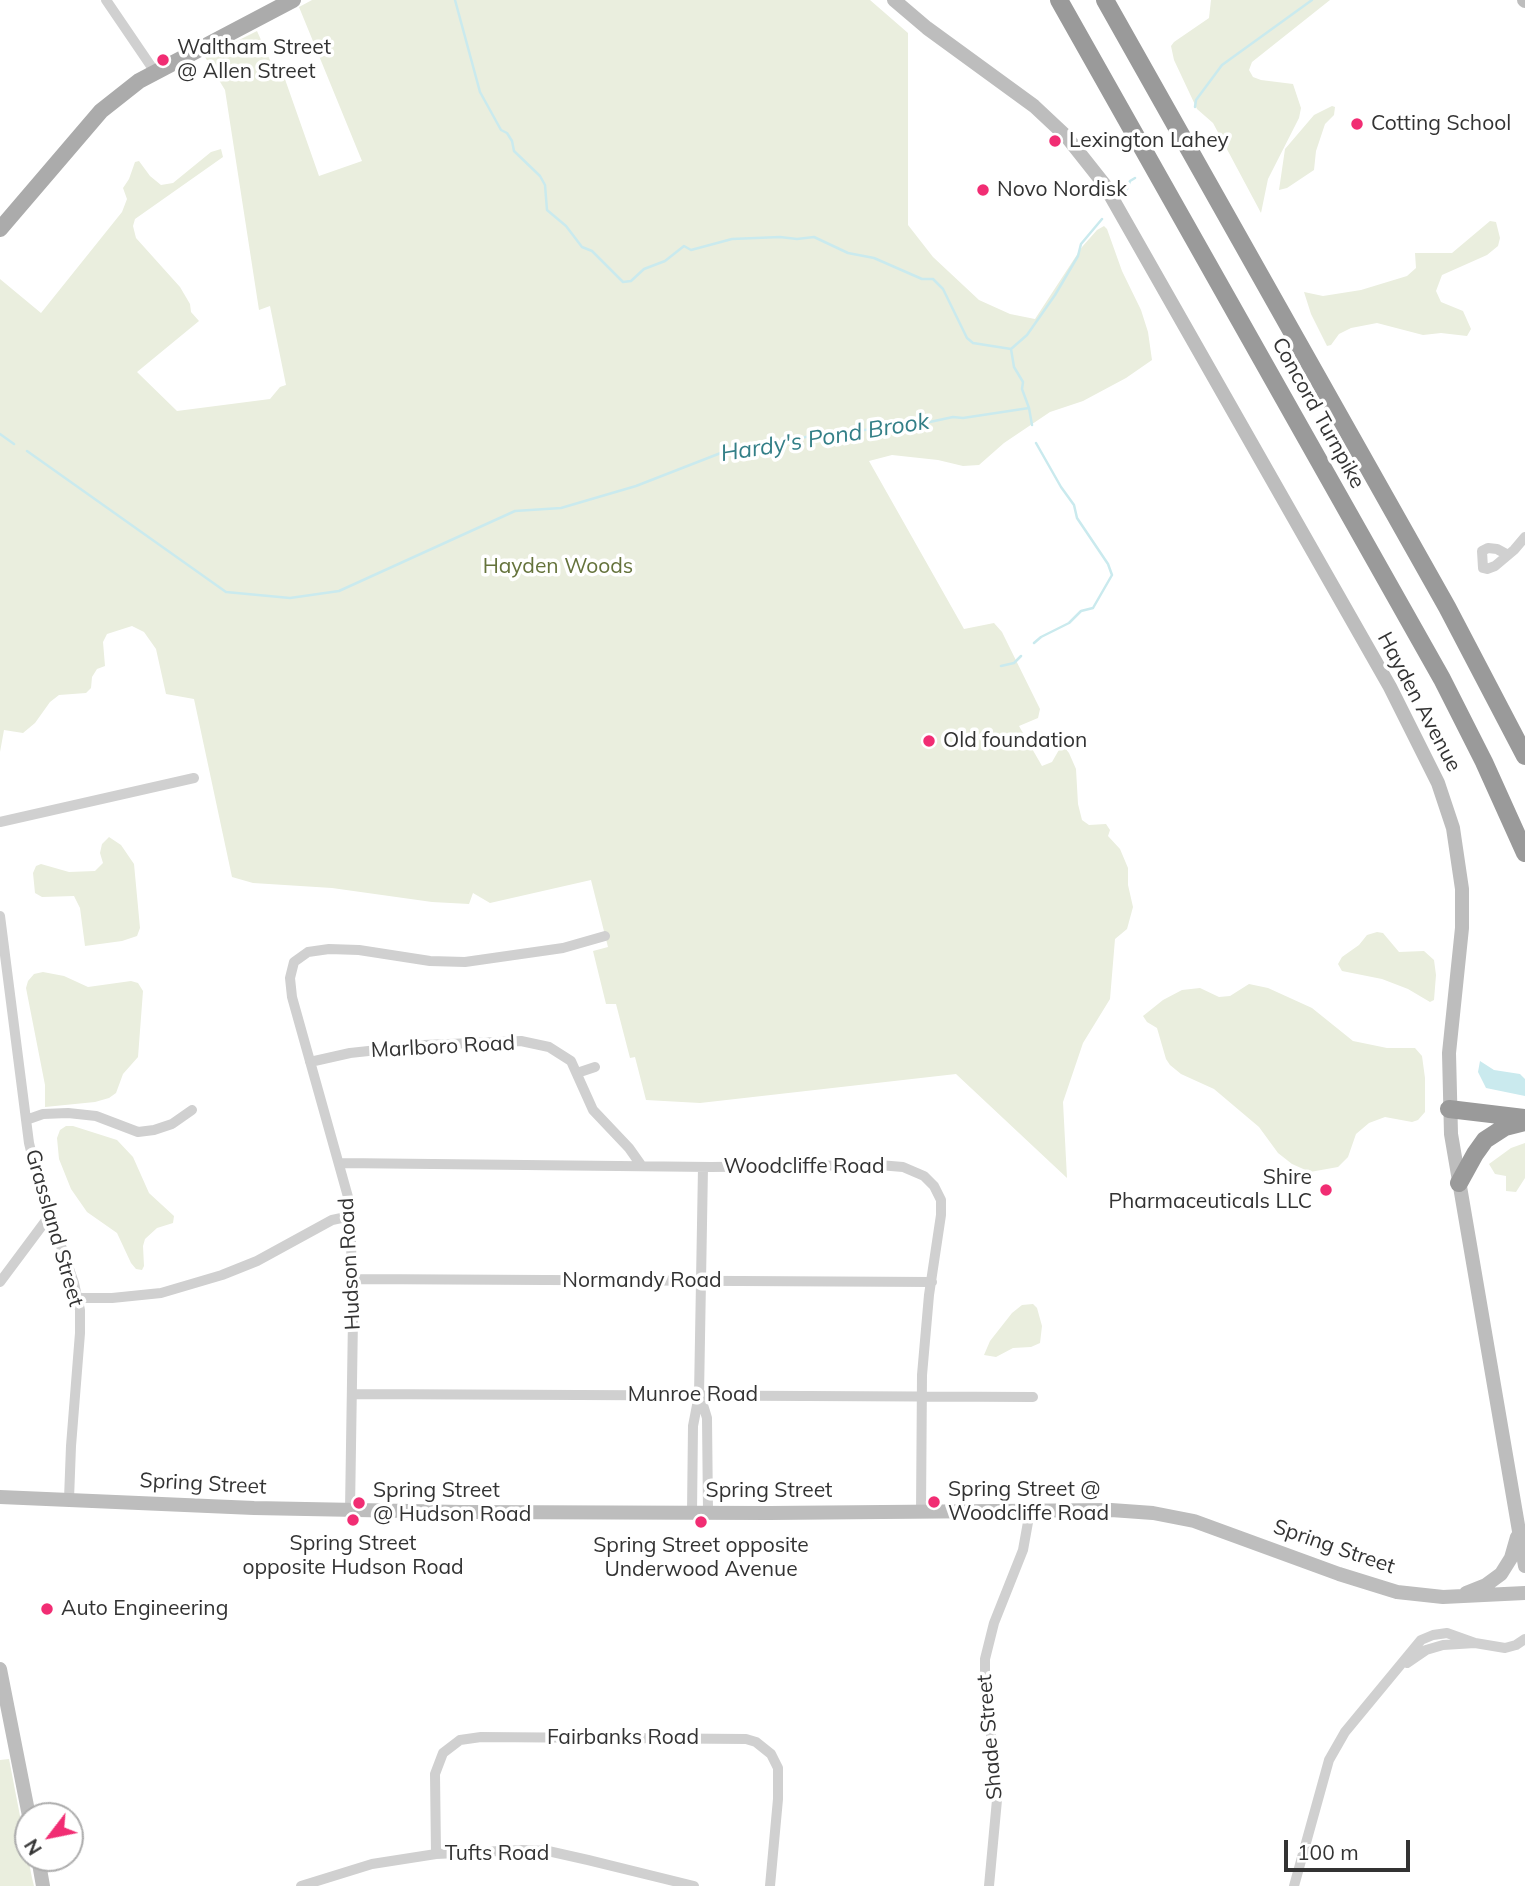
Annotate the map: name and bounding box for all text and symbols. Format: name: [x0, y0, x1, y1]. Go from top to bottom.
place label: Waltham Street @ Allen Street: [177, 35, 331, 85]
marker: Waltham Street @ Allen Street: [155, 52, 171, 68]
place label: Cotting School: [1371, 111, 1511, 137]
marker: Cotting School: [1349, 116, 1365, 132]
place label: Lexington Lahey: [1069, 128, 1229, 154]
marker: Lexington Lahey: [1047, 133, 1063, 149]
place label: Novo Nordisk: [997, 177, 1127, 203]
marker: Novo Nordisk: [975, 182, 991, 198]
street label: Concord Turnpike: [1266, 333, 1370, 493]
water label: Hardy's Pond Brook: [719, 408, 931, 468]
park label: Hayden Woods: [483, 554, 633, 580]
street label: Hayden Avenue: [1372, 628, 1466, 776]
place label: Old foundation: [943, 728, 1087, 754]
marker: Old foundation: [921, 733, 937, 749]
street label: Marlboro Road: [370, 1031, 516, 1063]
street label: Grassland Street: [20, 1146, 88, 1310]
street label: Woodcliffe Road: [723, 1154, 885, 1180]
place label: Shire Pharmaceuticals LLC: [1108, 1165, 1312, 1215]
marker: Shire Pharmaceuticals LLC: [1318, 1182, 1334, 1198]
street label: Hudson Road: [334, 1197, 366, 1331]
street label: Normandy Road: [562, 1268, 722, 1294]
street label: Munroe Road: [628, 1382, 758, 1408]
street label: Spring Street: [139, 1468, 267, 1500]
place label: Spring Street @ Woodcliffe Road: [948, 1477, 1109, 1527]
place label: Spring Street @ Hudson Road: [373, 1478, 531, 1528]
street label: Spring Street: [706, 1478, 832, 1504]
marker: Spring Street @ Woodcliffe Road: [926, 1494, 942, 1510]
marker: Spring Street @ Hudson Road: [351, 1495, 367, 1511]
marker: Spring Street opposite Hudson Road: [345, 1512, 361, 1528]
marker: Spring Street opposite Underwood Avenue: [693, 1514, 709, 1530]
street label: Spring Street: [1270, 1514, 1398, 1580]
place label: Spring Street opposite Hudson Road: [242, 1531, 464, 1581]
place label: Spring Street opposite Underwood Avenue: [593, 1533, 809, 1583]
place label: Auto Engineering: [61, 1596, 228, 1622]
marker: Auto Engineering: [39, 1601, 55, 1617]
street label: Shade Street: [972, 1673, 1008, 1801]
street label: Fairbanks Road: [547, 1725, 699, 1751]
north arrow: [14, 1802, 84, 1872]
scale bar: [1287, 1826, 1413, 1870]
text: N: [19, 1835, 47, 1860]
text: 100 m: [1297, 1839, 1359, 1865]
street label: Tufts Road: [445, 1841, 549, 1867]

